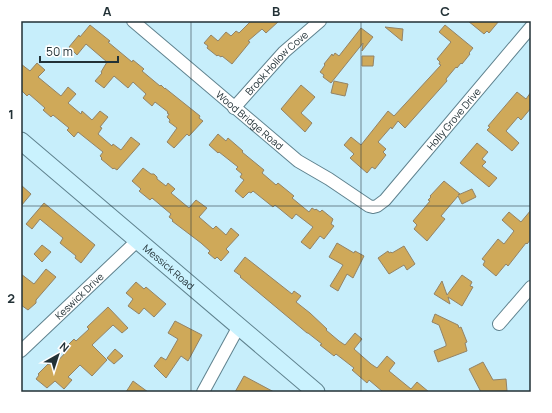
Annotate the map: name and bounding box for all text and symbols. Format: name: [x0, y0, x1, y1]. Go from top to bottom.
text: A: [103, 2, 112, 20]
text: B: [272, 2, 280, 20]
text: C: [440, 2, 450, 20]
street label: Brook Hollow Cove: [242, 27, 311, 98]
scale bar: [40, 38, 118, 64]
text: 50 m: [46, 43, 73, 60]
street label: Holly Grove Drive: [423, 85, 484, 153]
street label: Wood Bridge Road: [213, 87, 286, 153]
text: 1: [8, 105, 14, 123]
street label: Messick Road: [140, 241, 197, 293]
street label: Keswick Drive: [52, 269, 107, 323]
text: 2: [7, 289, 15, 307]
north arrow: [38, 335, 78, 375]
text: N: [57, 339, 72, 355]

